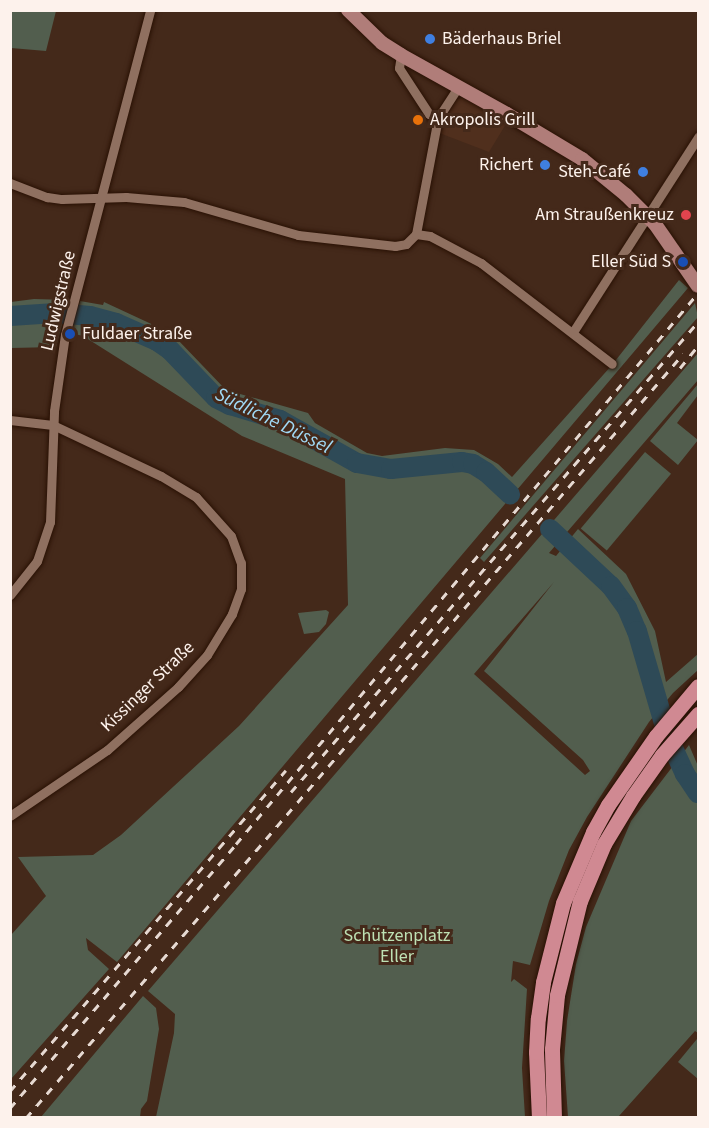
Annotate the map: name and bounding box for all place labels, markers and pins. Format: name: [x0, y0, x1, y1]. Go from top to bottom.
place label: Bäderhaus Briel: [442, 28, 561, 50]
marker: Bäderhaus Briel: [423, 32, 437, 46]
place label: Akropolis Grill: [430, 109, 535, 131]
marker: Akropolis Grill: [411, 113, 425, 127]
place label: Richert: [479, 154, 533, 176]
marker: Richert: [538, 158, 552, 172]
place label: Steh-Café: [558, 161, 631, 183]
marker: Steh-Café: [636, 165, 650, 179]
place label: Am Straußenkreuz: [535, 204, 674, 226]
marker: Am Straußenkreuz: [679, 208, 693, 222]
place label: Eller Süd S: [591, 251, 671, 273]
marker: Eller Süd S: [676, 255, 690, 269]
place label: Fuldaer Straße: [82, 323, 192, 345]
marker: Fuldaer Straße: [63, 327, 77, 341]

